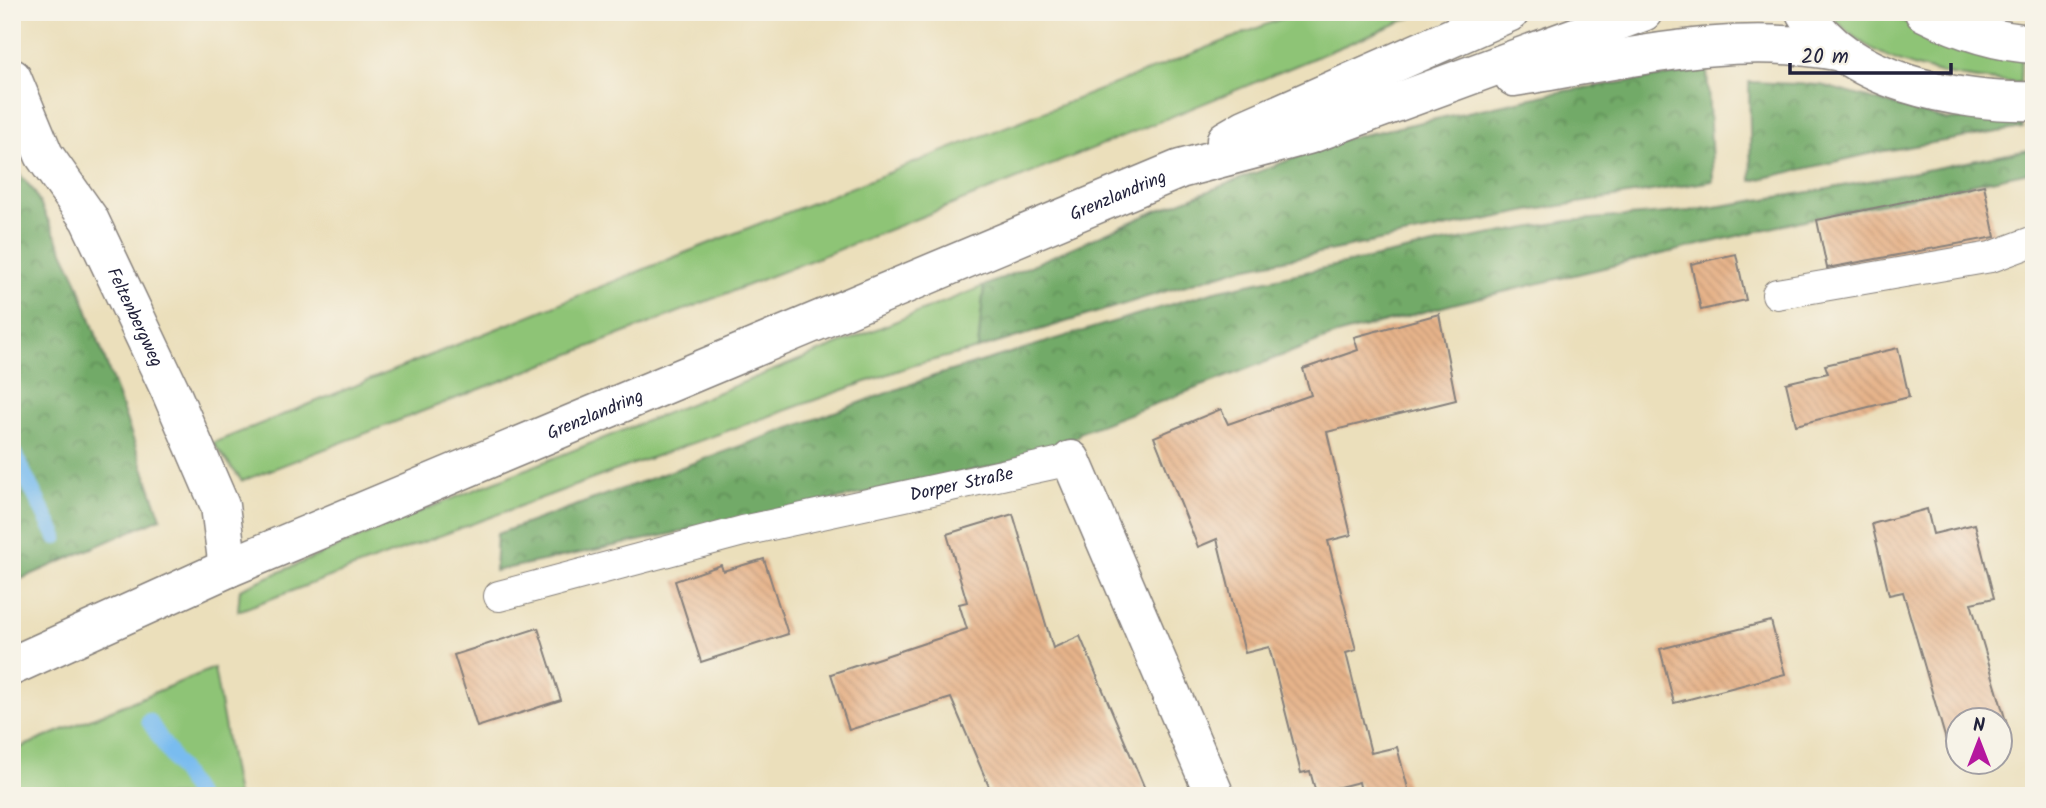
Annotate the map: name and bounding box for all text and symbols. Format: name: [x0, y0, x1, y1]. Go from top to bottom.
scale bar: [1790, 32, 1952, 76]
text: 20 m: [1801, 41, 1849, 74]
street label: Grenzlandring: [1066, 163, 1171, 230]
street label: Feltenbergweg: [98, 263, 170, 372]
street label: Grenzlandring: [543, 382, 648, 449]
street label: Dorper Straße: [907, 460, 1016, 510]
north arrow: [1944, 706, 2014, 776]
text: N: [1973, 711, 1985, 741]

